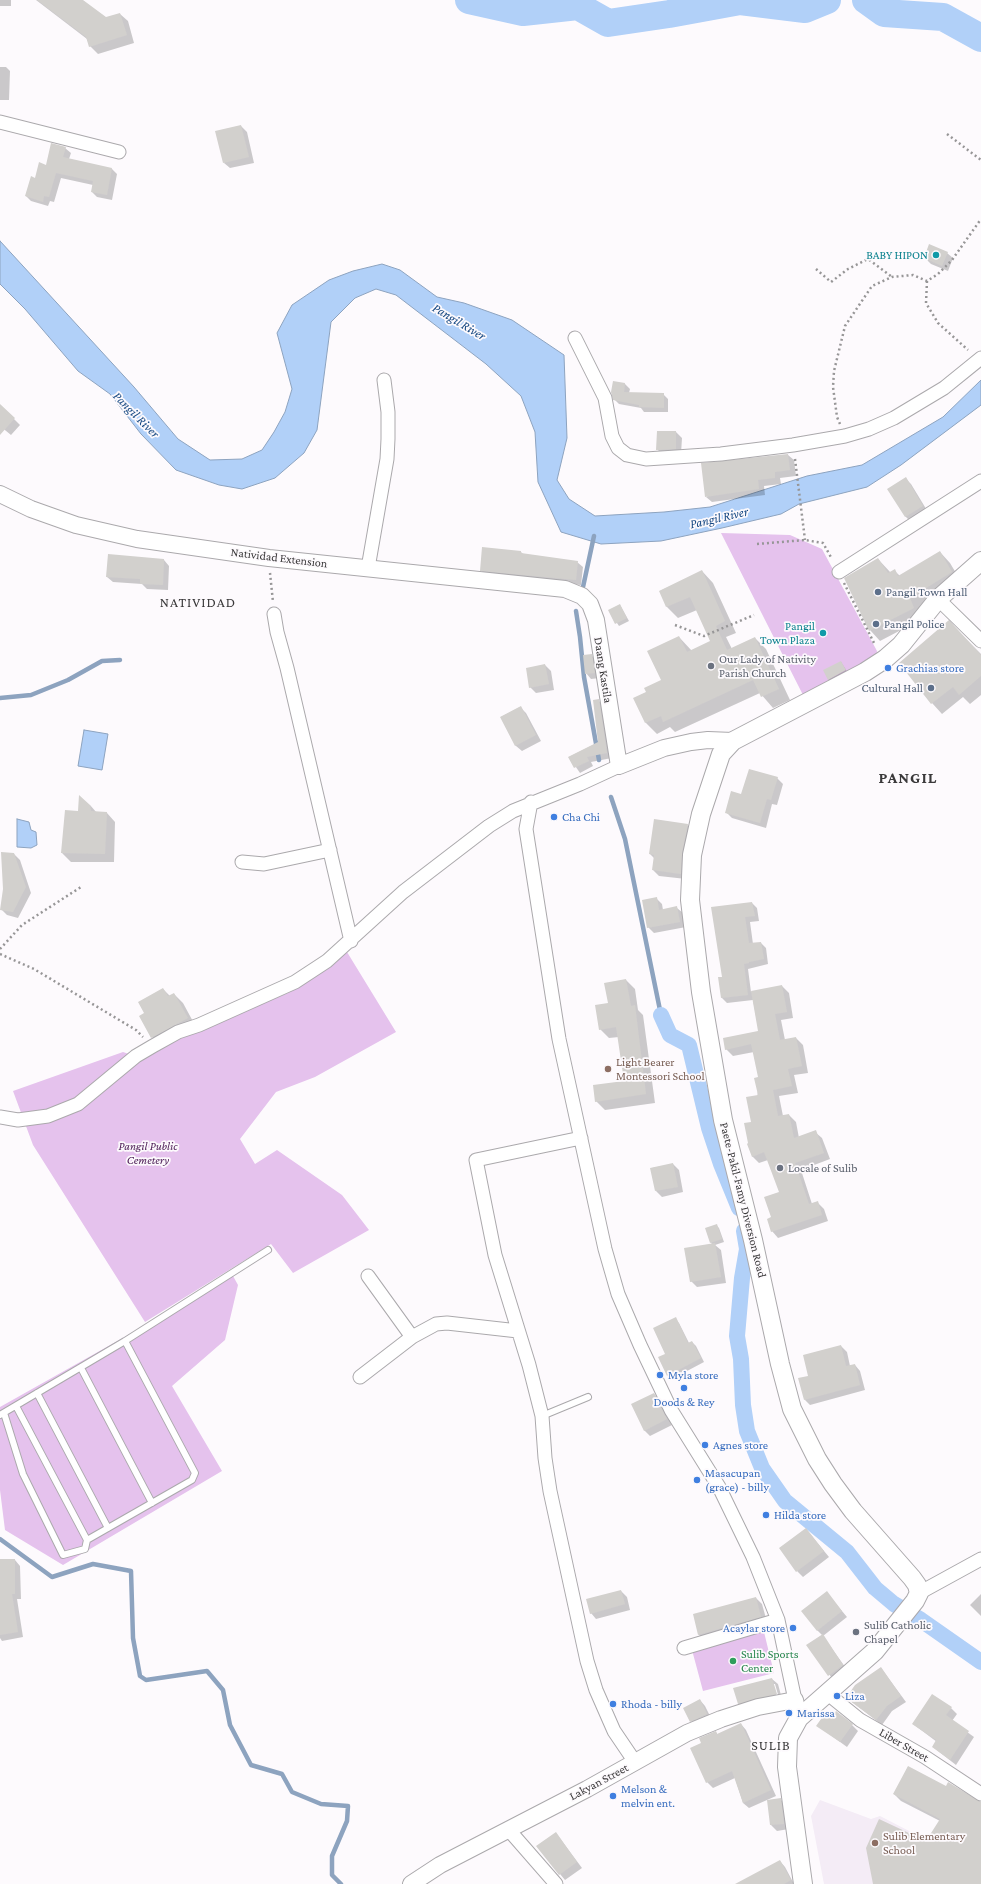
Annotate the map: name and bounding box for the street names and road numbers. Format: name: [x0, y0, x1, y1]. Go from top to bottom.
street label: Natividad Extension: [230, 545, 328, 571]
street label: Daang Kastila: [591, 636, 615, 704]
street label: Paete-Pakil-Famy Diversion Road: [717, 1121, 769, 1279]
street label: Liber Street: [876, 1725, 932, 1765]
street label: Lakyan Street: [567, 1760, 631, 1804]

